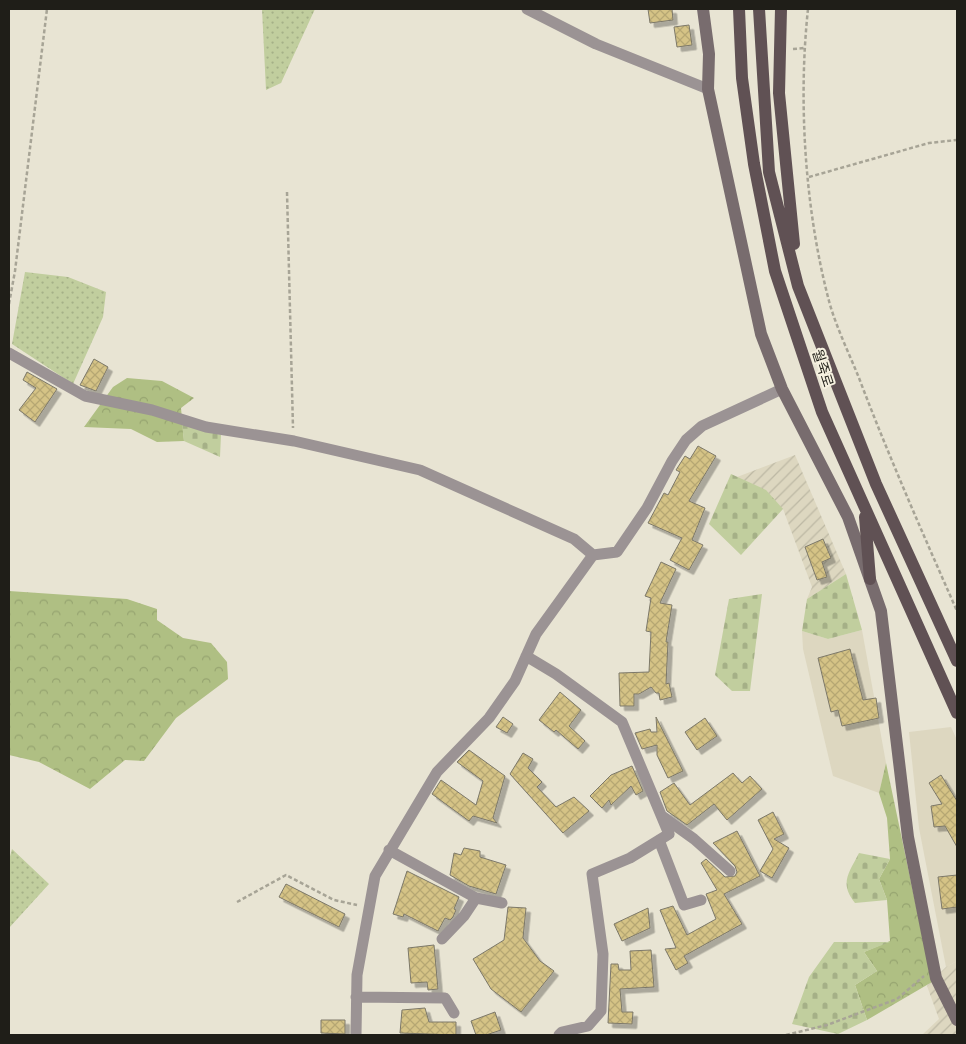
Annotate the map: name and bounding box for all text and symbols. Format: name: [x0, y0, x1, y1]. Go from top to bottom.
street label: 월죽로: [808, 347, 838, 389]

